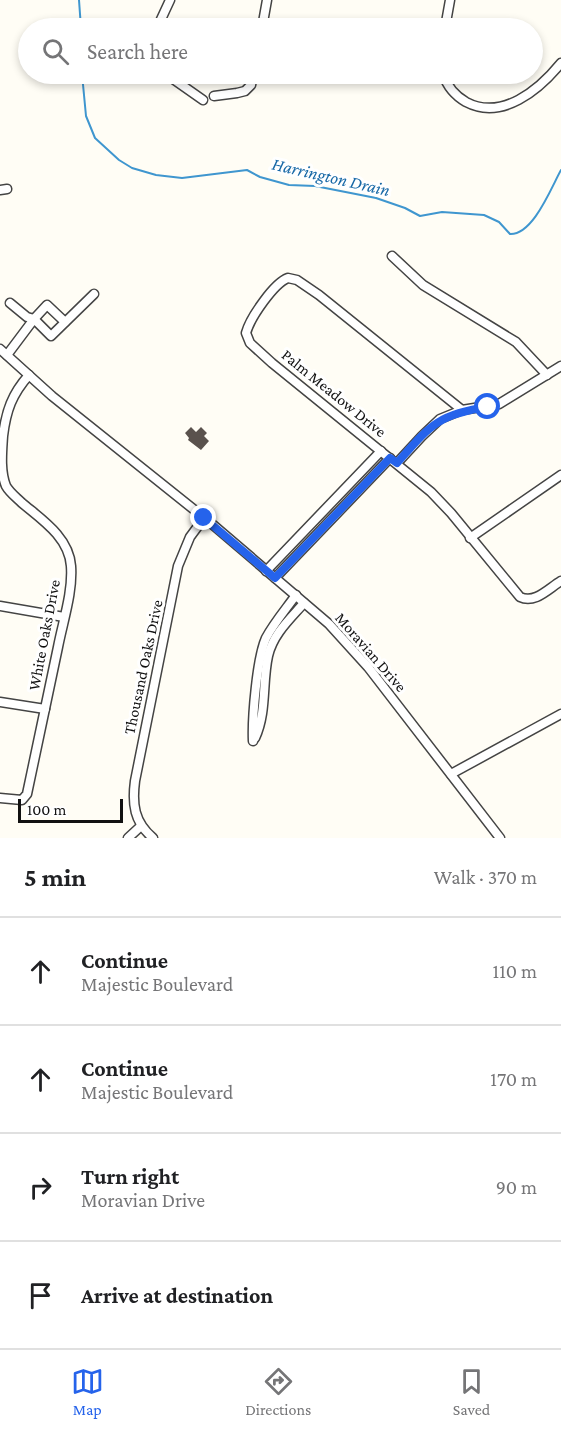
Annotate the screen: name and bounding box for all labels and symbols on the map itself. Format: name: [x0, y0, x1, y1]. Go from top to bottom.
water label: Harrington Drain: [270, 154, 392, 200]
street label: Palm Meadow Drive: [279, 346, 389, 440]
route start: [474, 393, 500, 419]
route end: [190, 504, 216, 530]
street label: White Oaks Drive: [25, 578, 63, 692]
street label: Thousand Oaks Drive: [120, 598, 166, 736]
street label: Moravian Drive: [332, 609, 410, 695]
scale bar: [18, 796, 123, 824]

